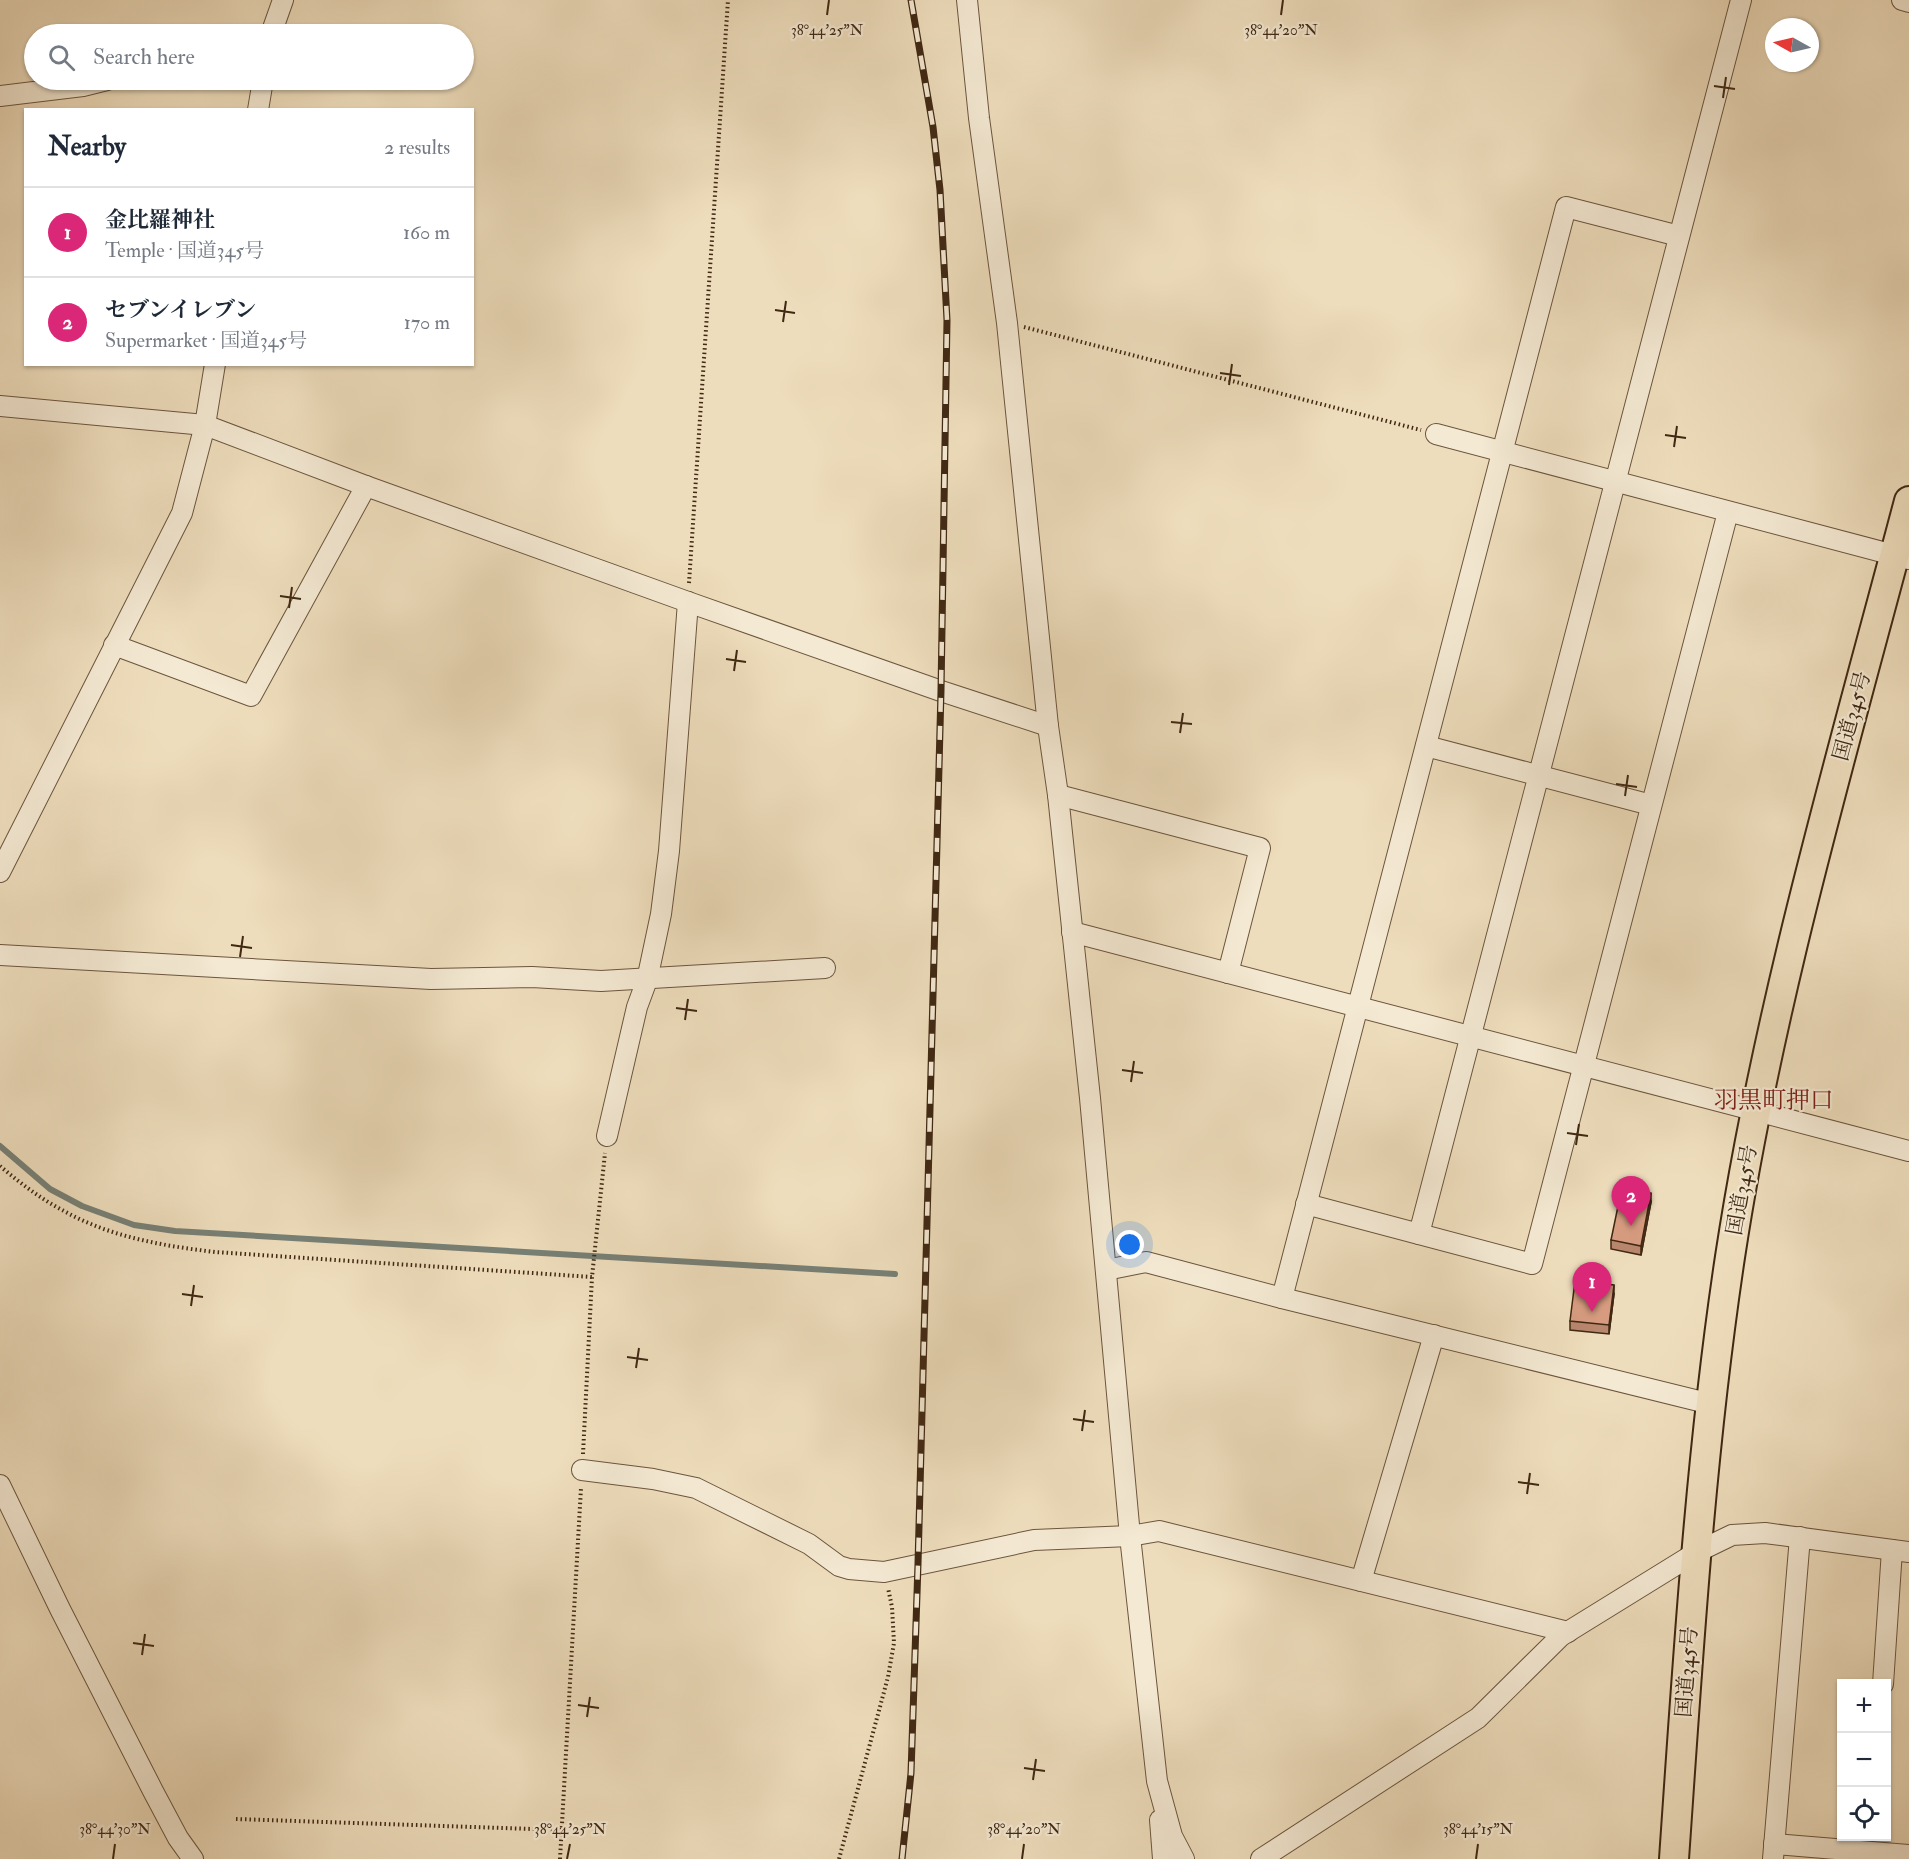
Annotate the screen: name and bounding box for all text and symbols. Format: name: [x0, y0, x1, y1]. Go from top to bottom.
north arrow: [1765, 18, 1819, 72]
text: 38°44'25"N: [791, 21, 864, 40]
text: 38°44'20"N: [1244, 21, 1318, 40]
search box: [24, 24, 474, 90]
icon: search: [45, 41, 78, 74]
text: Search here: [93, 43, 195, 71]
text: Nearby: [48, 131, 126, 163]
text: 2 results: [384, 135, 450, 160]
text: 金比羅神社: [105, 206, 215, 234]
text: 1: [64, 220, 71, 245]
text: 160 m: [403, 220, 450, 245]
text: Temple · 国道345号: [105, 238, 264, 263]
text: セブンイレブン: [105, 296, 256, 324]
text: 2: [62, 310, 73, 335]
text: 170 m: [404, 310, 450, 335]
text: Supermarket · 国道345号: [105, 328, 307, 353]
street label: 国道345号: [1827, 668, 1877, 764]
district label: 羽黒町押口: [1714, 1085, 1834, 1116]
street label: 国道345号: [1721, 1143, 1763, 1237]
pin: 2: [1612, 1176, 1650, 1226]
your location: [1115, 1230, 1144, 1259]
pin: 1: [1572, 1262, 1612, 1312]
street label: 国道345号: [1670, 1625, 1704, 1719]
map controls: [1837, 1679, 1891, 1841]
button: +: [1837, 1679, 1891, 1733]
button: −: [1837, 1733, 1891, 1787]
button: locate: [1837, 1787, 1891, 1841]
text: 38°44'30"N: [79, 1820, 151, 1839]
text: 38°44'25"N: [534, 1820, 607, 1839]
text: 38°44'20"N: [987, 1820, 1061, 1839]
text: 38°44'15"N: [1443, 1820, 1514, 1839]

